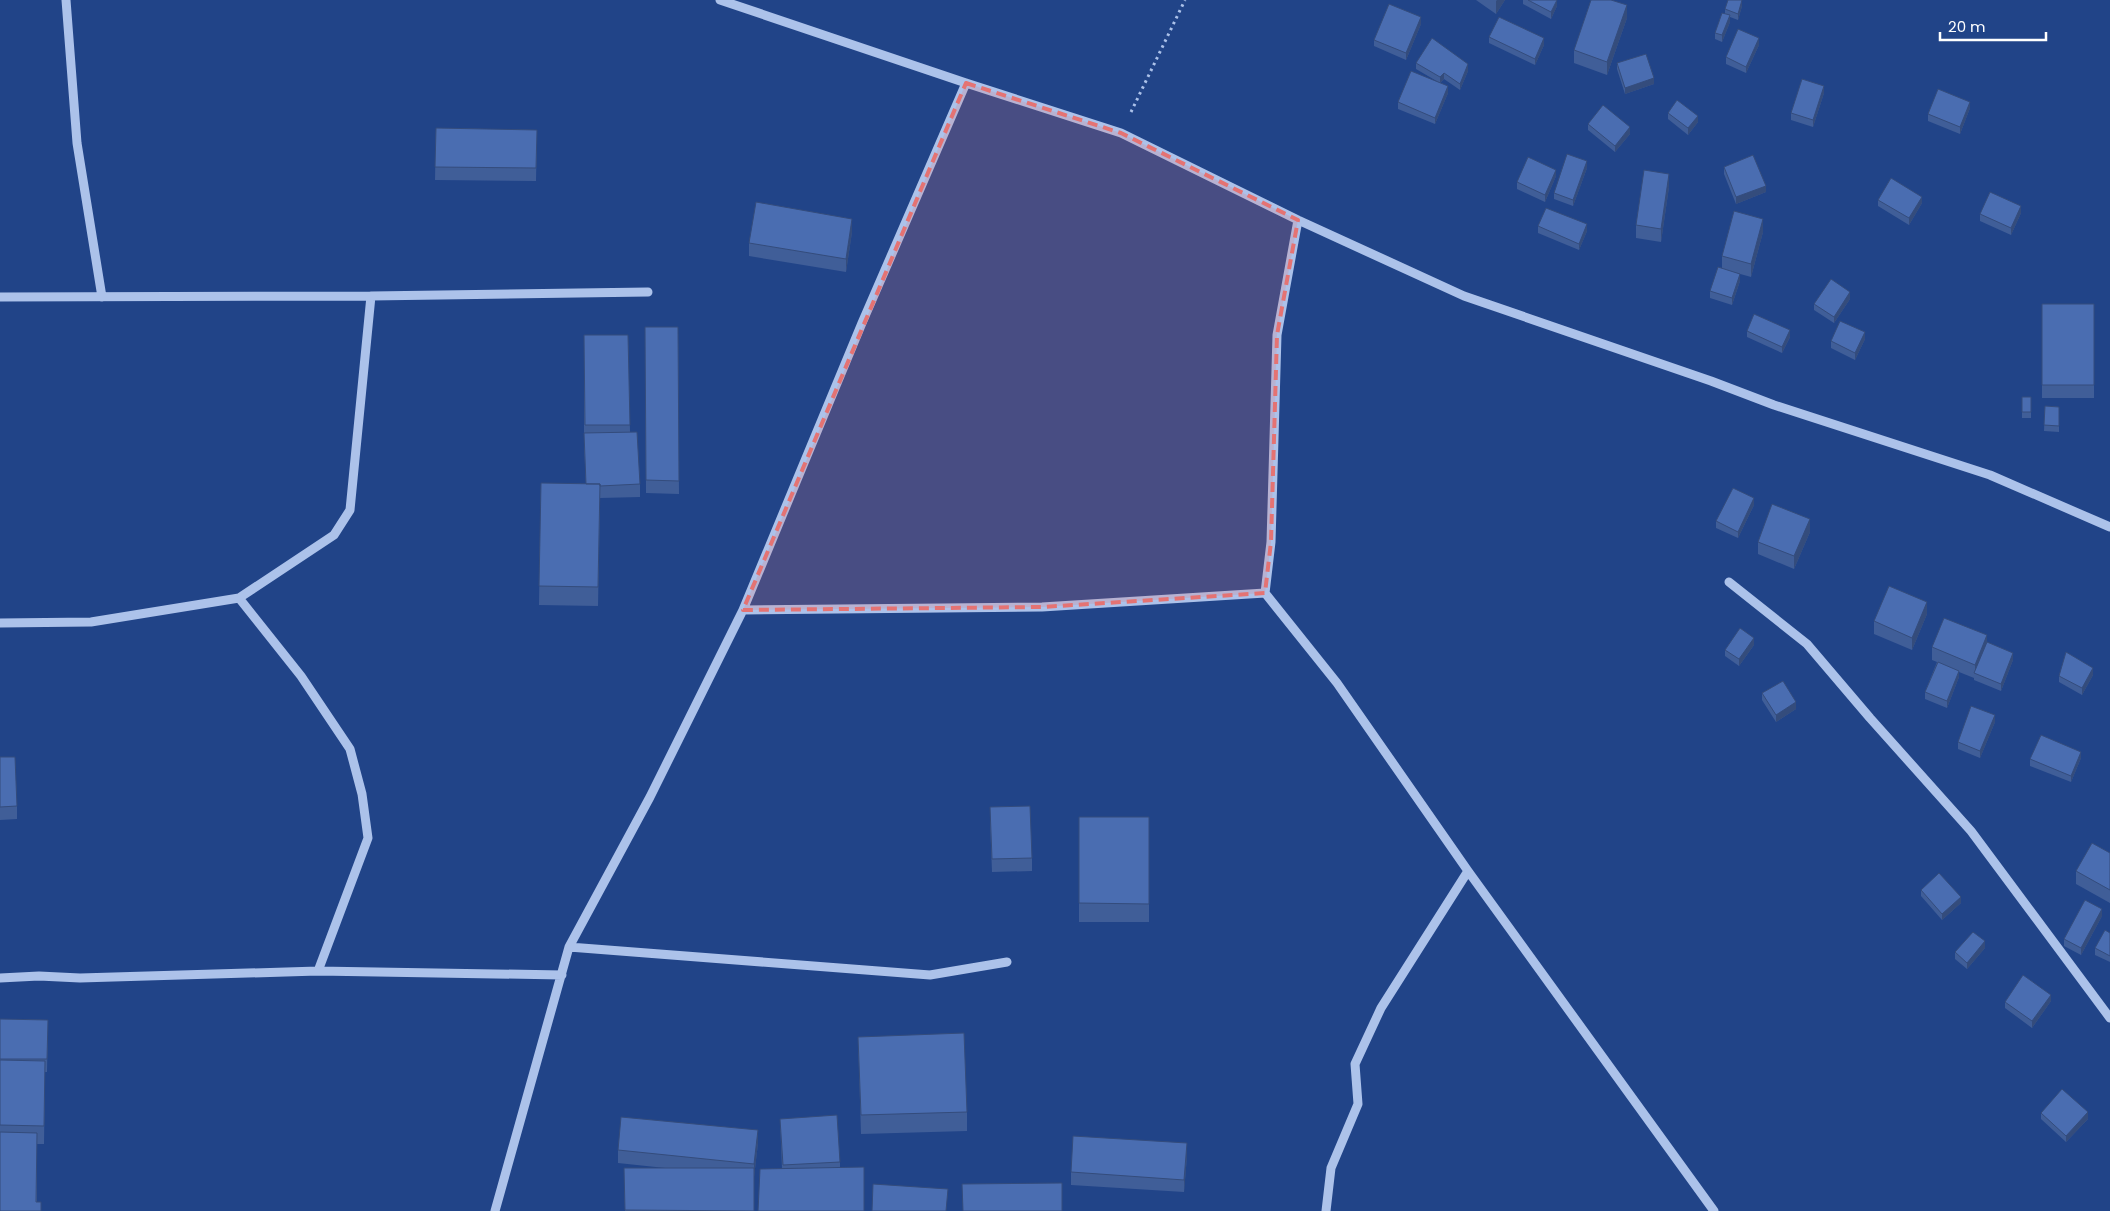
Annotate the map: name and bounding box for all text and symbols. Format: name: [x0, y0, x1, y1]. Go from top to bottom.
scale bar: [1940, 10, 2046, 42]
text: 20 m: [1948, 16, 1986, 37]

